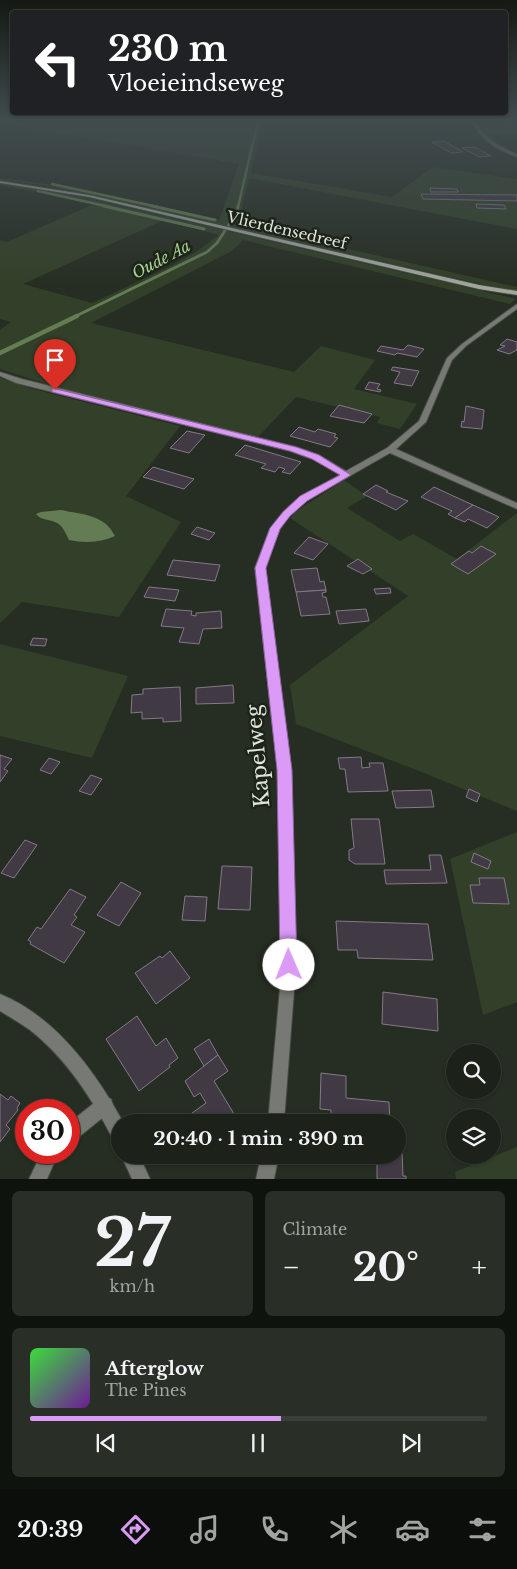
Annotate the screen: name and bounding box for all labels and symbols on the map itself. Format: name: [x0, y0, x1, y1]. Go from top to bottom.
street label: Vlierdensedreef: [224, 207, 351, 253]
water label: Oude Aa: [128, 235, 194, 283]
pin: [34, 339, 76, 390]
street label: Kapelweg: [241, 703, 275, 809]
position arrow: [262, 938, 314, 990]
speed limit sign: 30: [15, 1099, 80, 1164]

